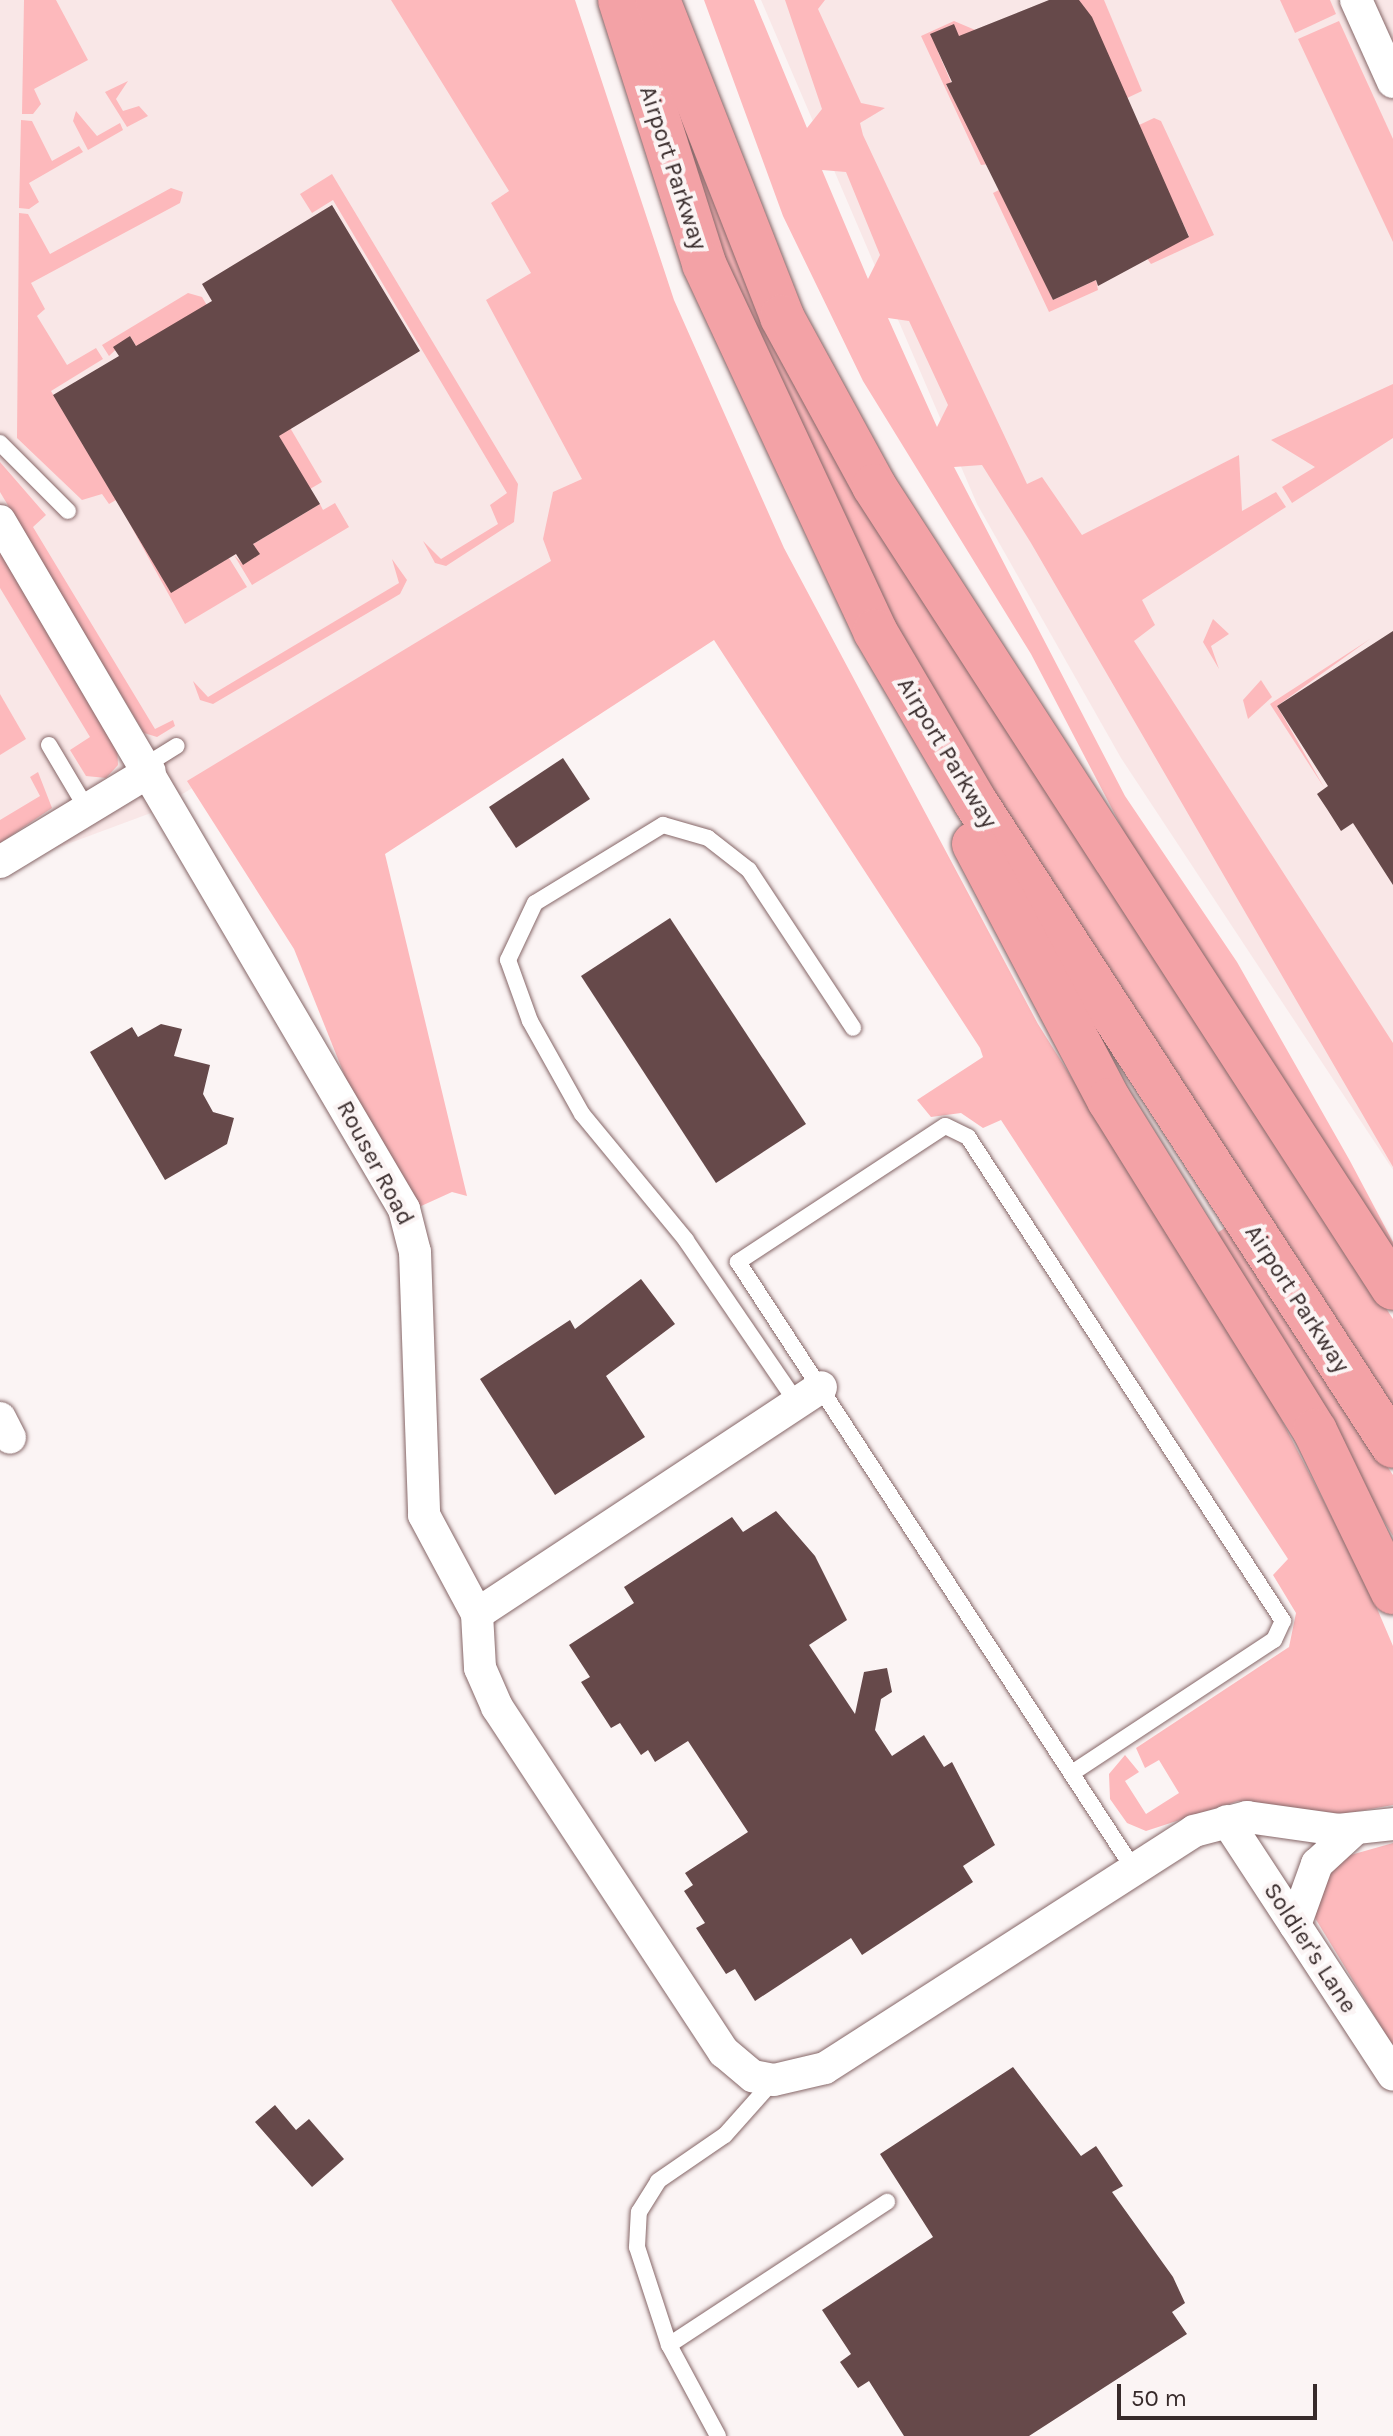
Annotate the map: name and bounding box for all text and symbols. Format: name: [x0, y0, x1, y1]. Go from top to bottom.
street label: Airport Parkway: [633, 82, 713, 254]
street label: Airport Parkway: [891, 672, 1003, 834]
street label: Rouser Road: [330, 1096, 420, 1230]
street label: Airport Parkway: [1238, 1220, 1356, 1378]
street label: Soldier's Lane: [1257, 1877, 1363, 2019]
scale bar: [1121, 2368, 1321, 2418]
text: 50 m: [1131, 2384, 1187, 2412]

